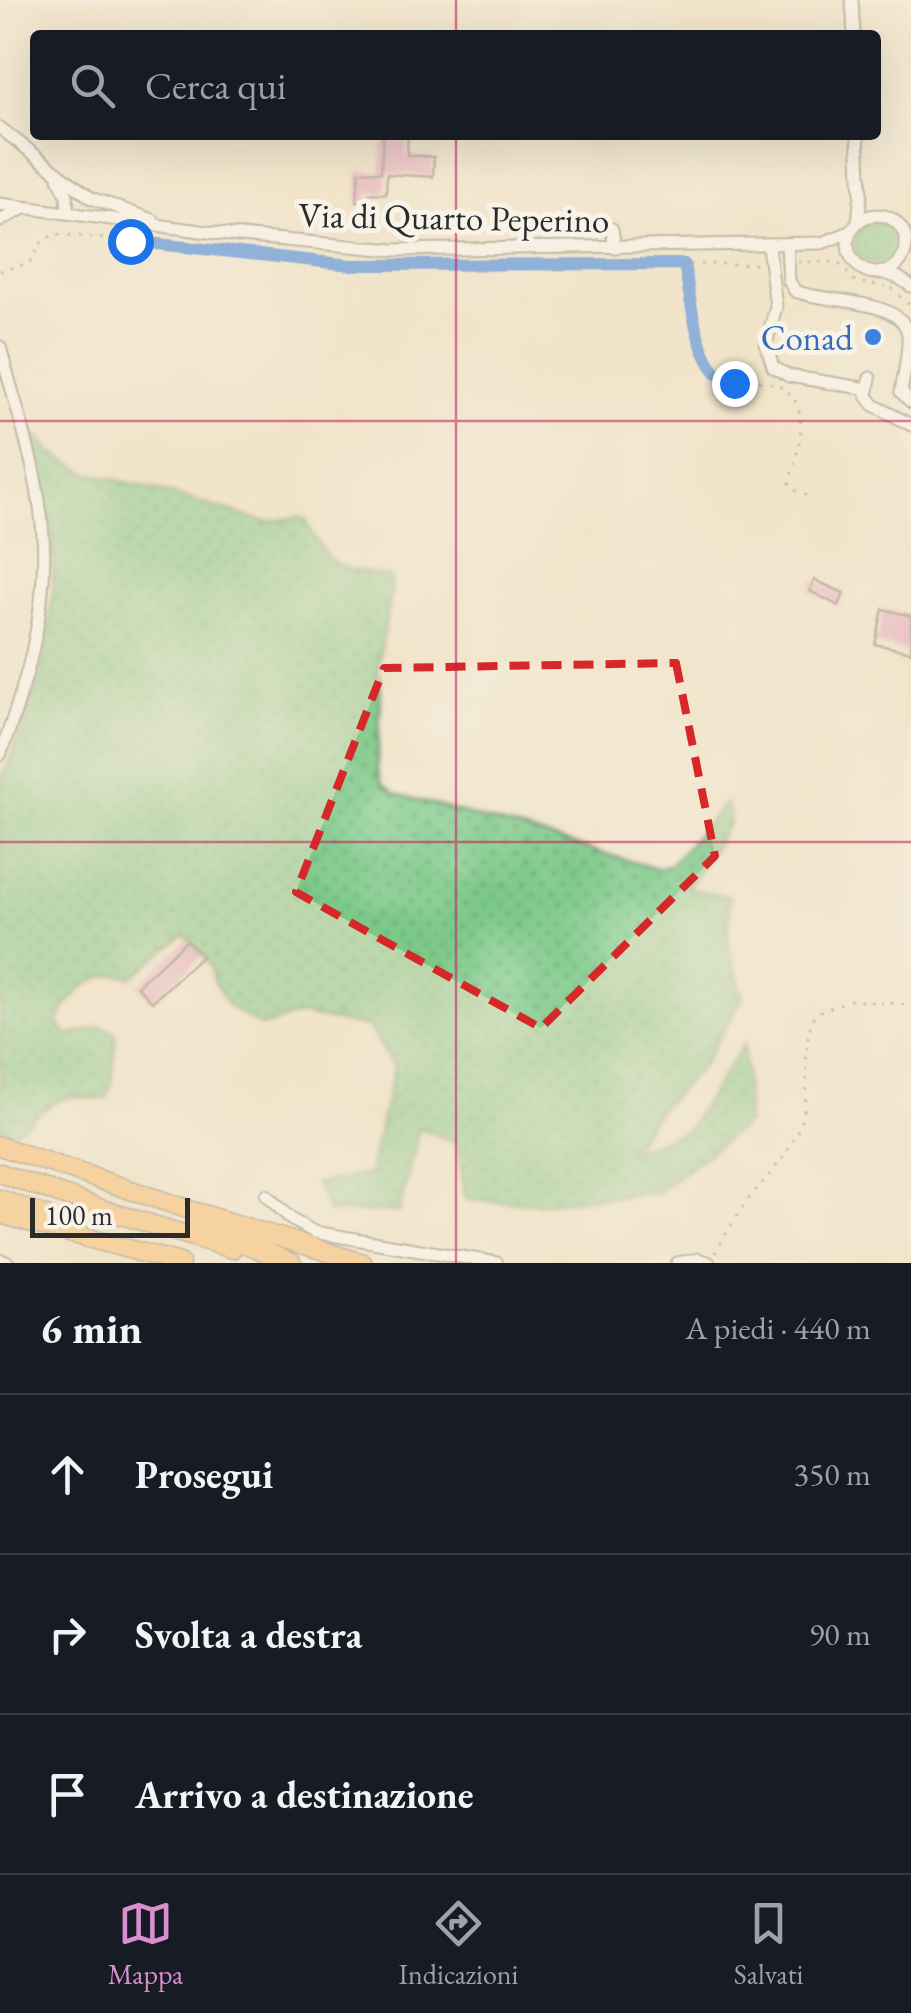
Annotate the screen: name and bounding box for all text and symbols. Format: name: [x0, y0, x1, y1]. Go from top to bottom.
search box: [30, 30, 881, 140]
icon: search: [65, 58, 120, 113]
text: Cerca qui: [145, 61, 286, 110]
street label: Via di Quarto Peperino: [298, 192, 610, 242]
route start: [108, 219, 154, 265]
place label: Conad: [761, 315, 853, 360]
marker: Conad: [862, 326, 884, 348]
route end: [712, 361, 758, 407]
scale bar: [30, 1193, 190, 1238]
text: 100 m: [45, 1197, 113, 1233]
text: 6 min: [40, 1301, 142, 1356]
text: A piedi · 440 m: [685, 1307, 871, 1349]
icon: ahead: [40, 1447, 95, 1502]
text: Prosegui: [135, 1450, 273, 1499]
text: 350 m: [794, 1453, 871, 1495]
icon: right: [40, 1607, 95, 1662]
text: Svolta a destra: [135, 1610, 362, 1659]
text: 90 m: [809, 1613, 871, 1655]
icon: arrive: [40, 1767, 95, 1822]
text: Arrivo a destinazione: [135, 1770, 474, 1819]
tab: Mappa: [108, 1896, 183, 1992]
tab: Indicazioni: [399, 1896, 518, 1992]
tab: Salvati: [734, 1896, 803, 1992]

